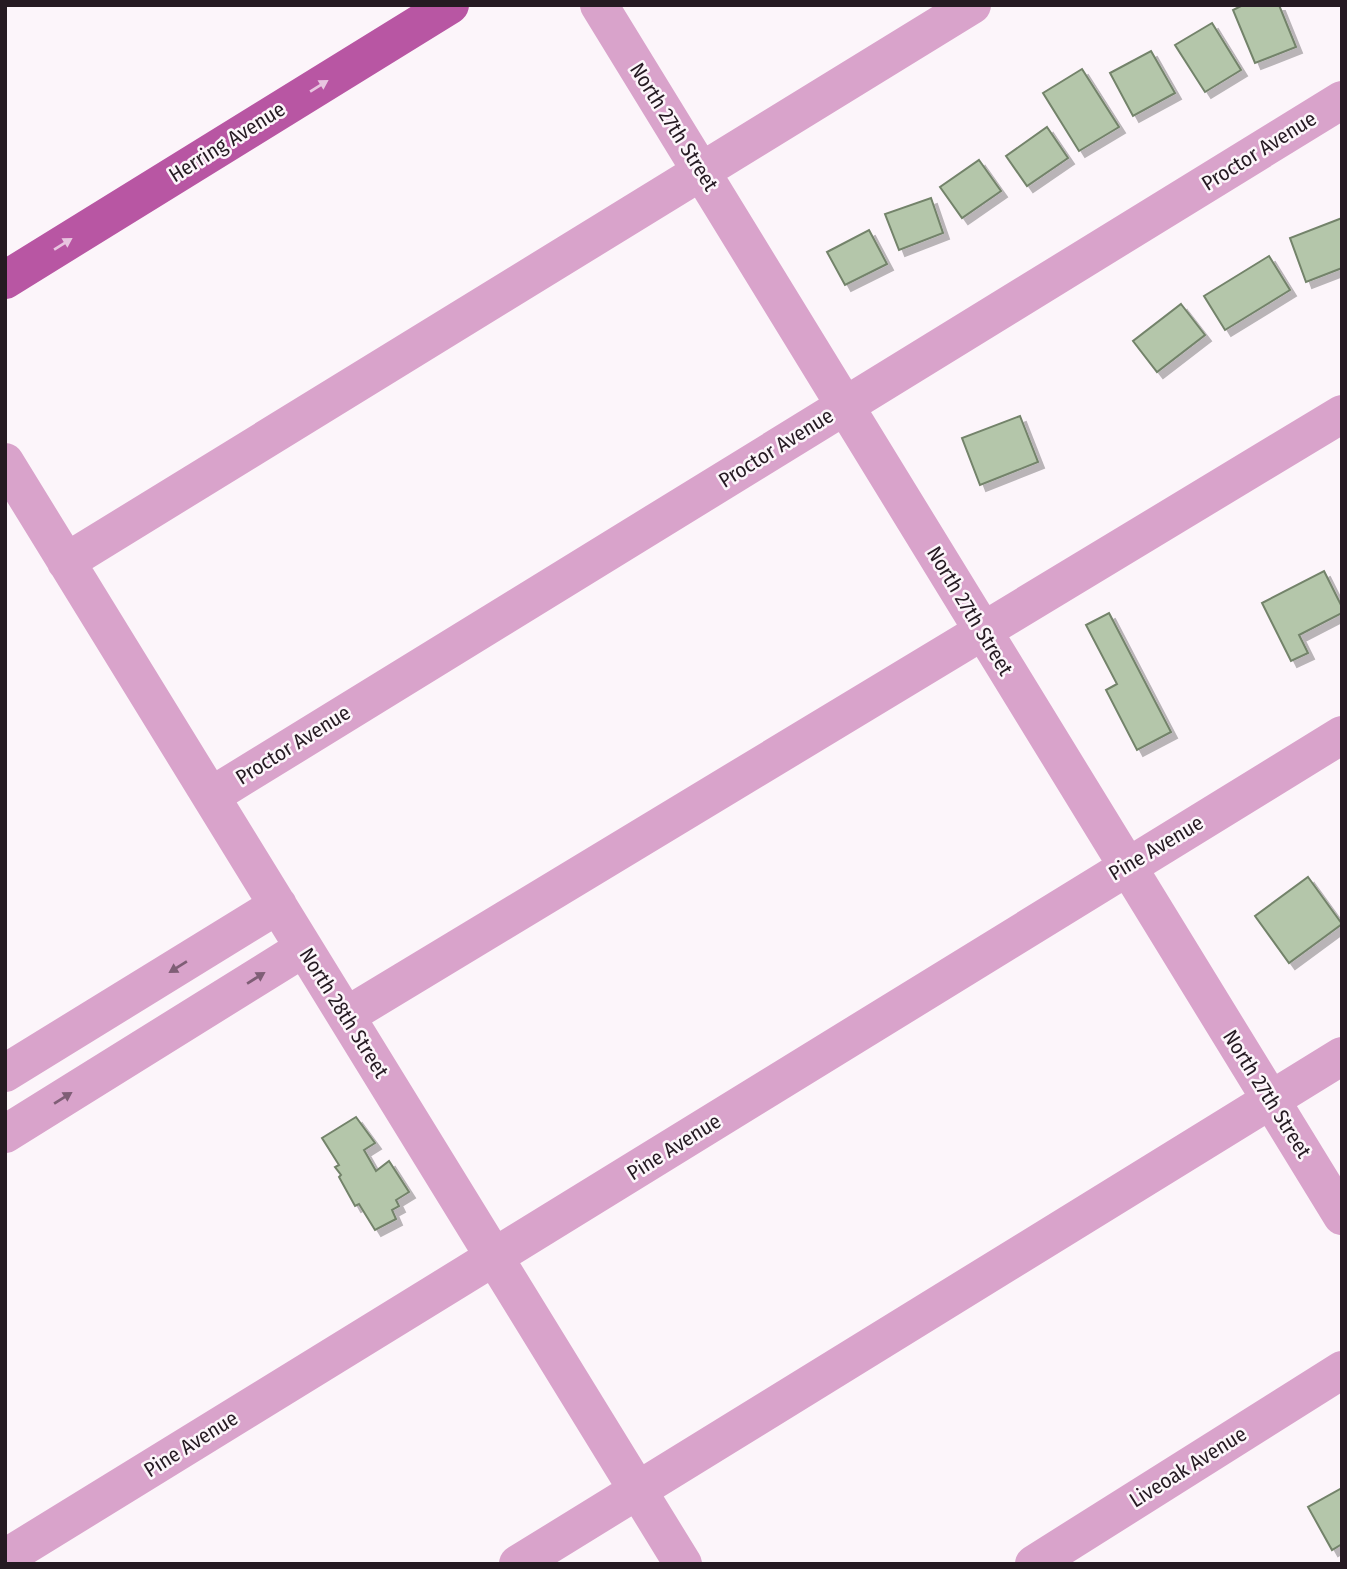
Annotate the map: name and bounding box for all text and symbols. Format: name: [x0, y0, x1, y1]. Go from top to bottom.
street label: North 27th Street: [624, 58, 724, 196]
one-way arrow: [310, 79, 329, 92]
street label: Herring Avenue: [164, 96, 290, 188]
street label: Proctor Avenue: [1197, 105, 1321, 197]
one-way arrow: [54, 237, 73, 250]
street label: Proctor Avenue: [714, 402, 838, 494]
street label: North 27th Street: [921, 542, 1019, 680]
street label: Proctor Avenue: [231, 699, 355, 791]
street label: Pine Avenue: [1104, 810, 1208, 886]
street label: North 28th Street: [294, 943, 394, 1083]
one-way arrow: [168, 960, 187, 973]
one-way arrow: [246, 971, 266, 984]
street label: North 27th Street: [1217, 1025, 1317, 1163]
one-way arrow: [54, 1092, 73, 1105]
street label: Pine Avenue: [622, 1108, 726, 1186]
street label: Pine Avenue: [139, 1405, 243, 1483]
street label: Liveoak Avenue: [1125, 1421, 1251, 1513]

